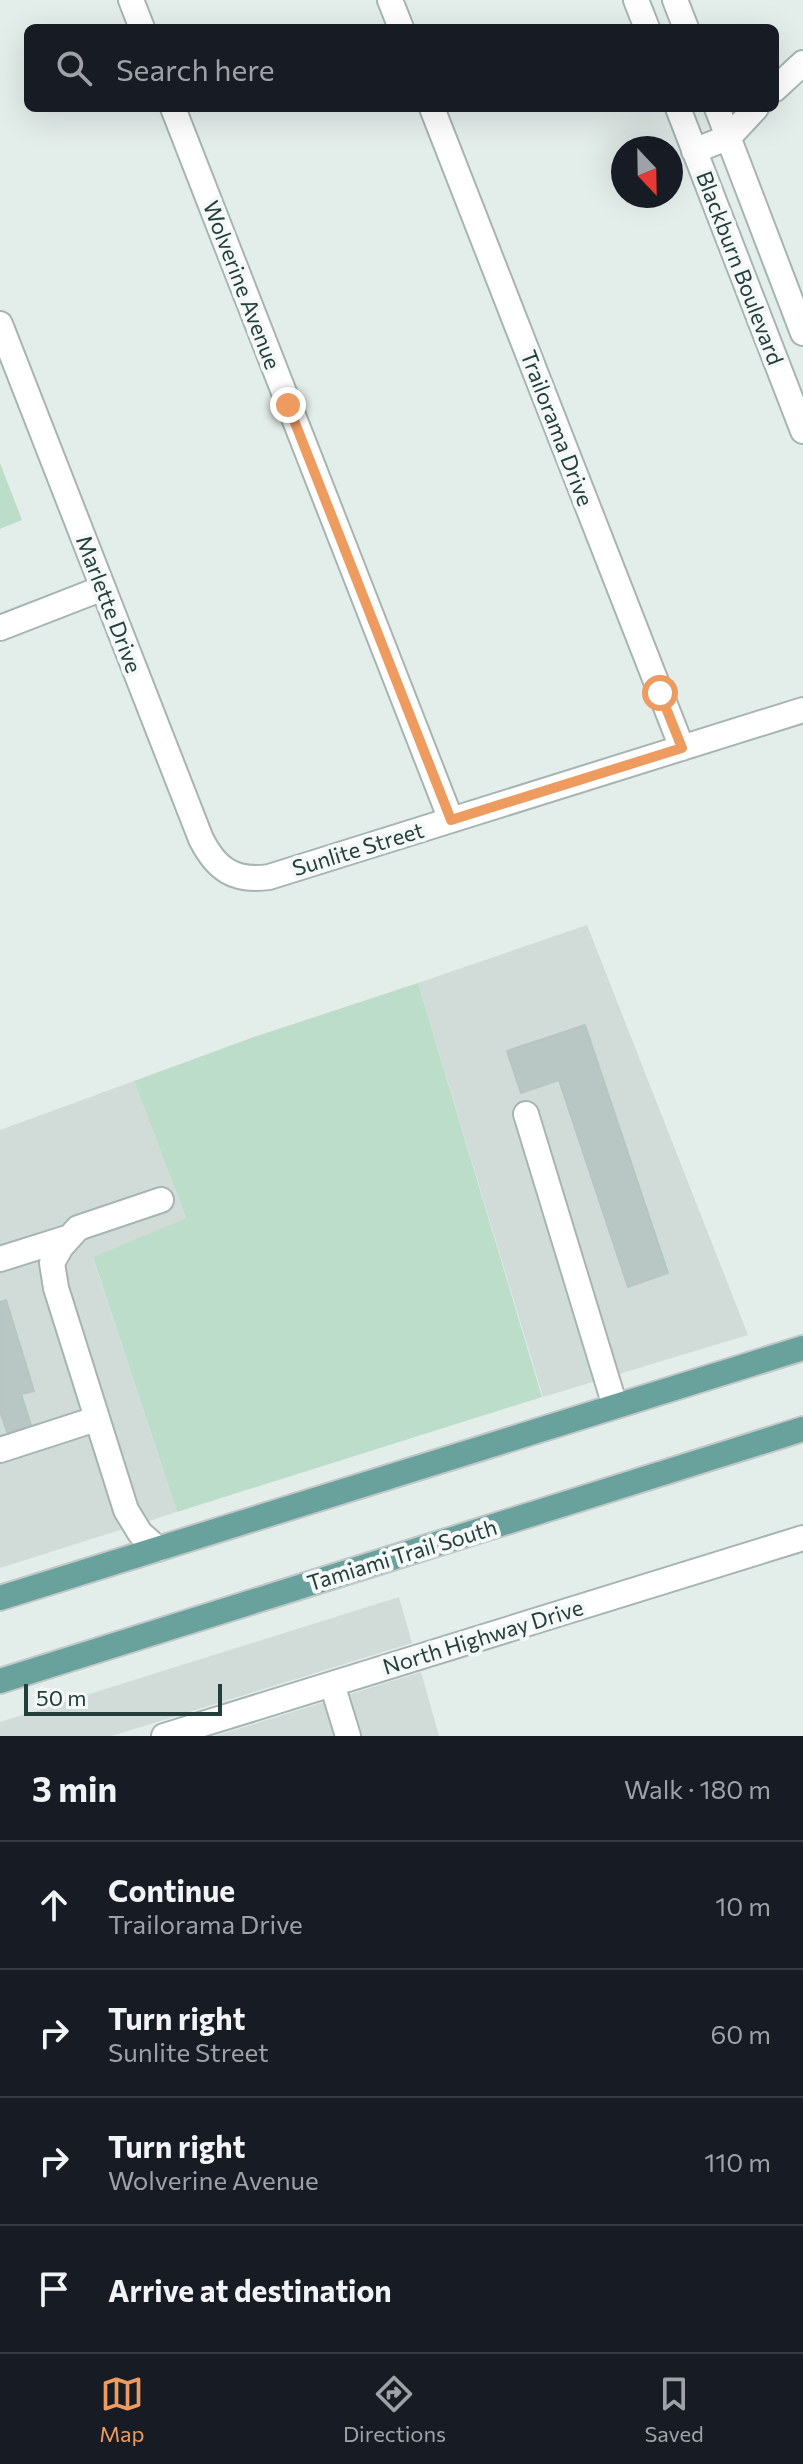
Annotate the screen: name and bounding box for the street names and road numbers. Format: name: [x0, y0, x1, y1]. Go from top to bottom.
street label: Blackburn Boulevard: [691, 167, 790, 368]
street label: Wolverine Avenue: [198, 197, 287, 373]
street label: Trailorama Drive: [515, 346, 600, 510]
street label: Marlette Drive: [71, 531, 148, 676]
street label: Sunlite Street: [289, 816, 427, 881]
street label: Tamiami Trail South: [304, 1513, 500, 1596]
street label: North Highway Drive: [379, 1593, 586, 1680]

